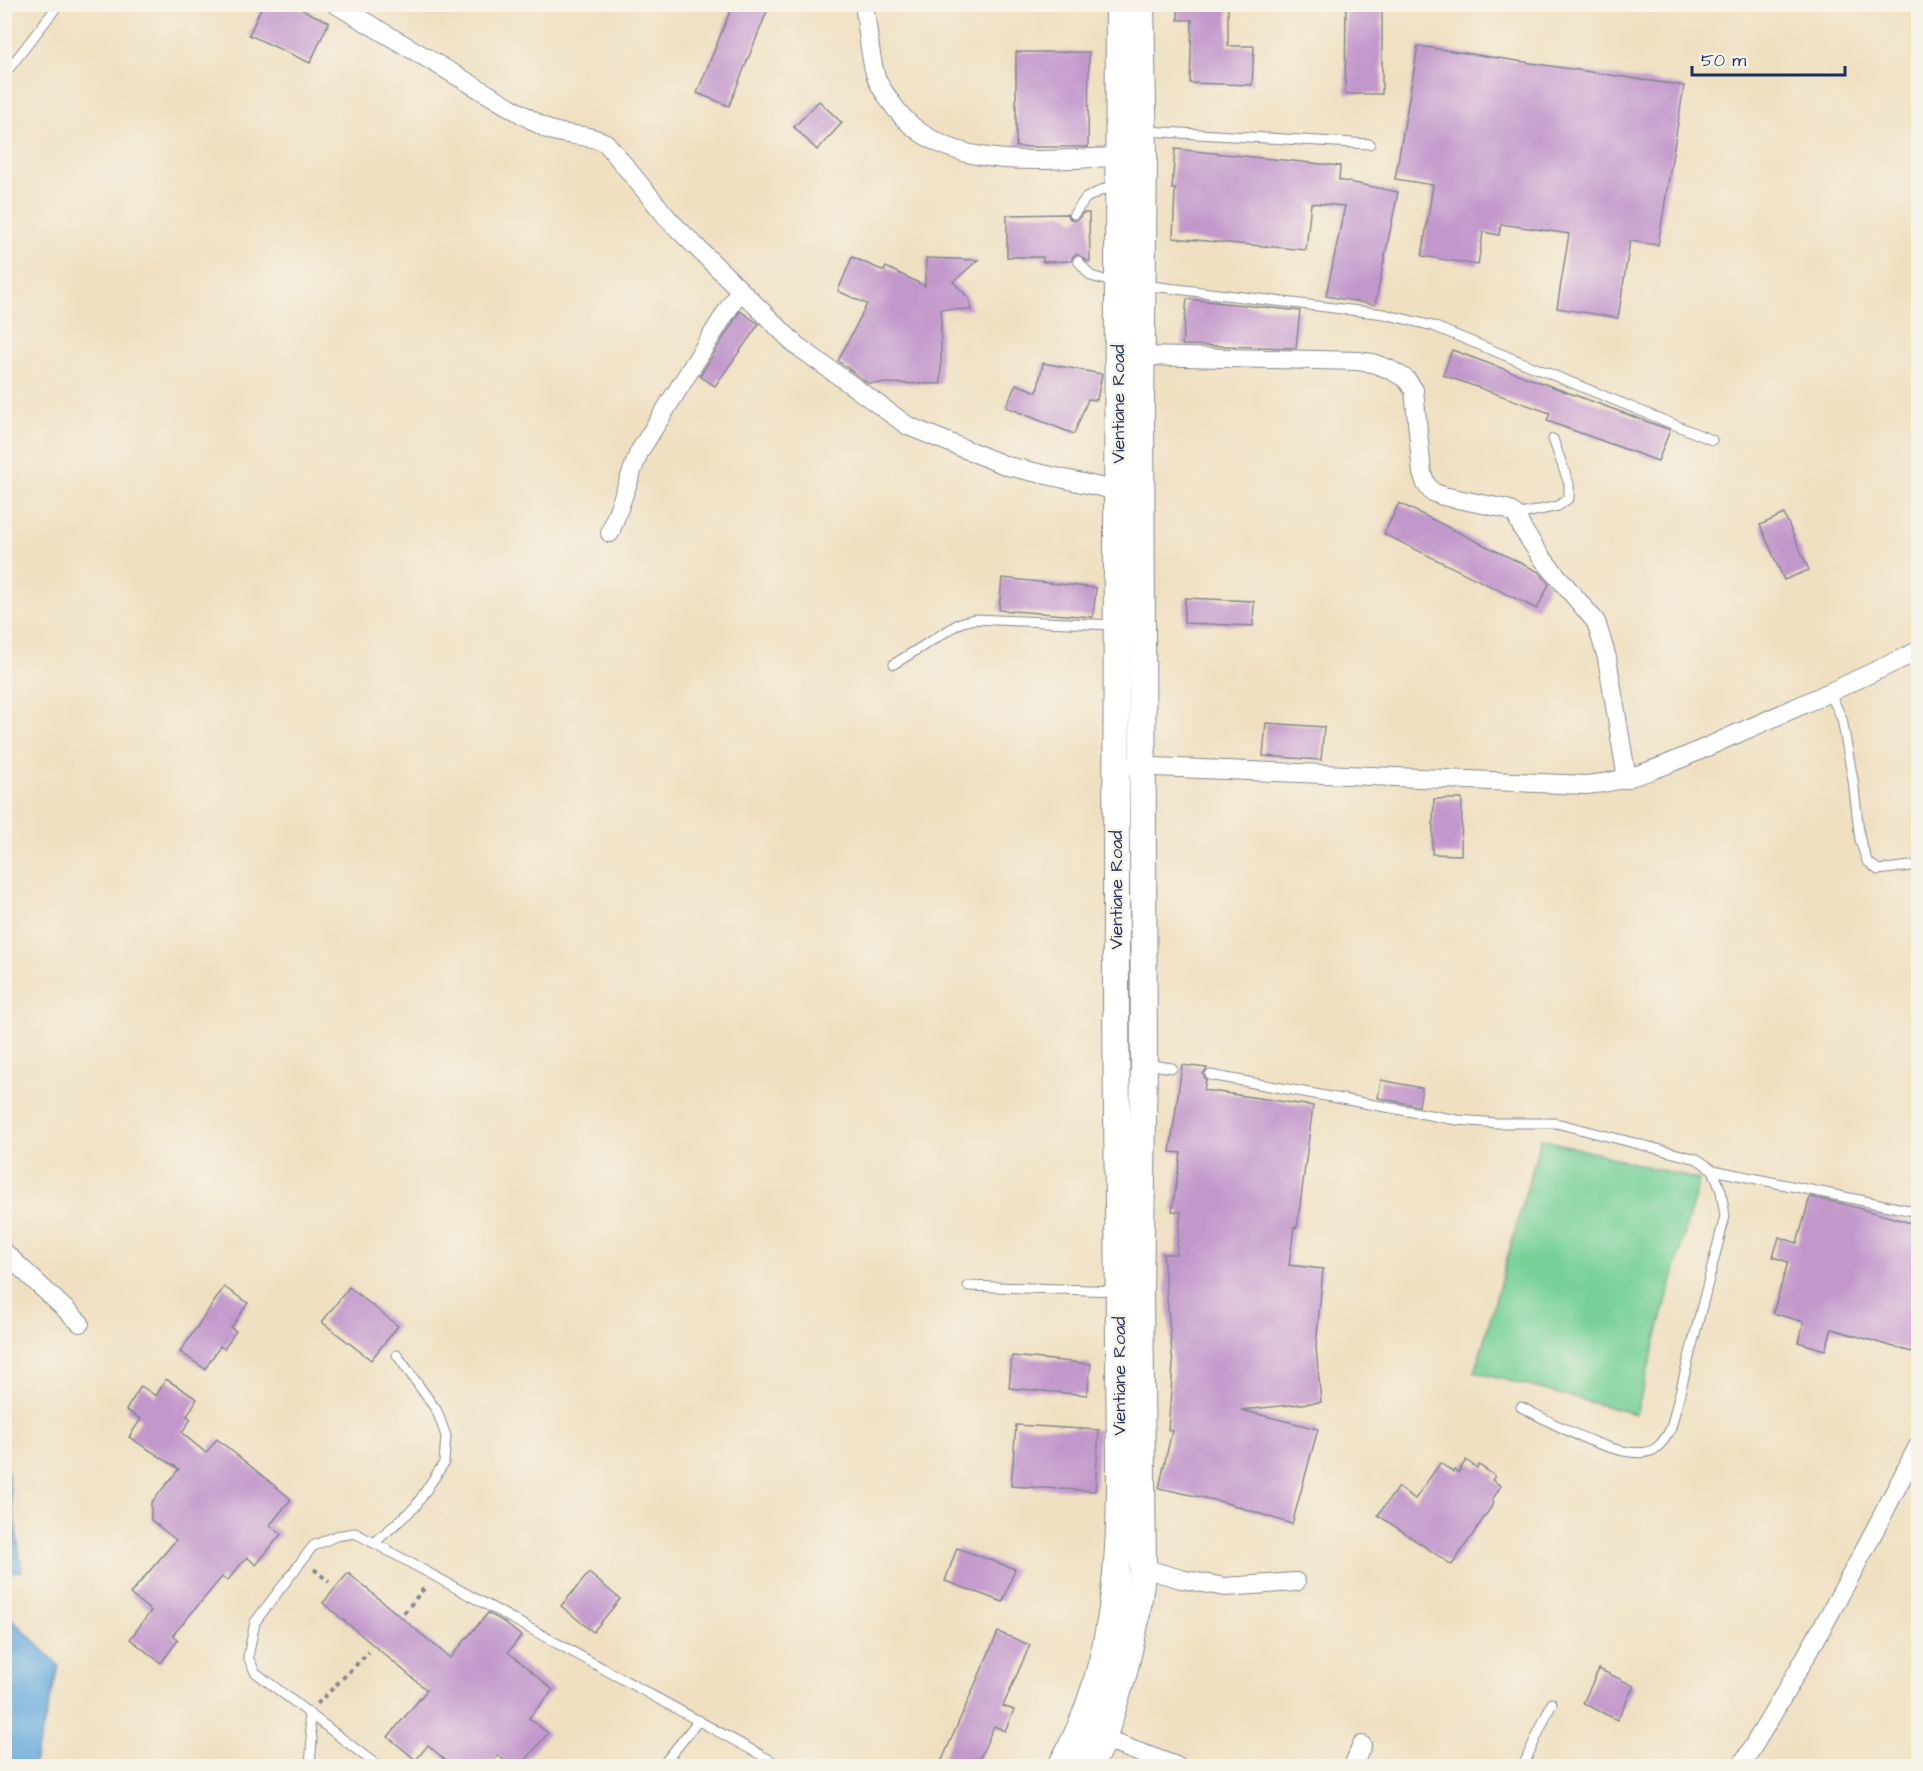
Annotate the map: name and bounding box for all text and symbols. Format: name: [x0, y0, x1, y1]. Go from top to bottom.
scale bar: [1692, 39, 1845, 77]
text: 50 m: [1701, 48, 1746, 73]
street label: Vientiane Road: [1106, 344, 1131, 464]
street label: Vientiane Road: [1104, 830, 1129, 950]
street label: Vientiane Road: [1107, 1316, 1132, 1436]

